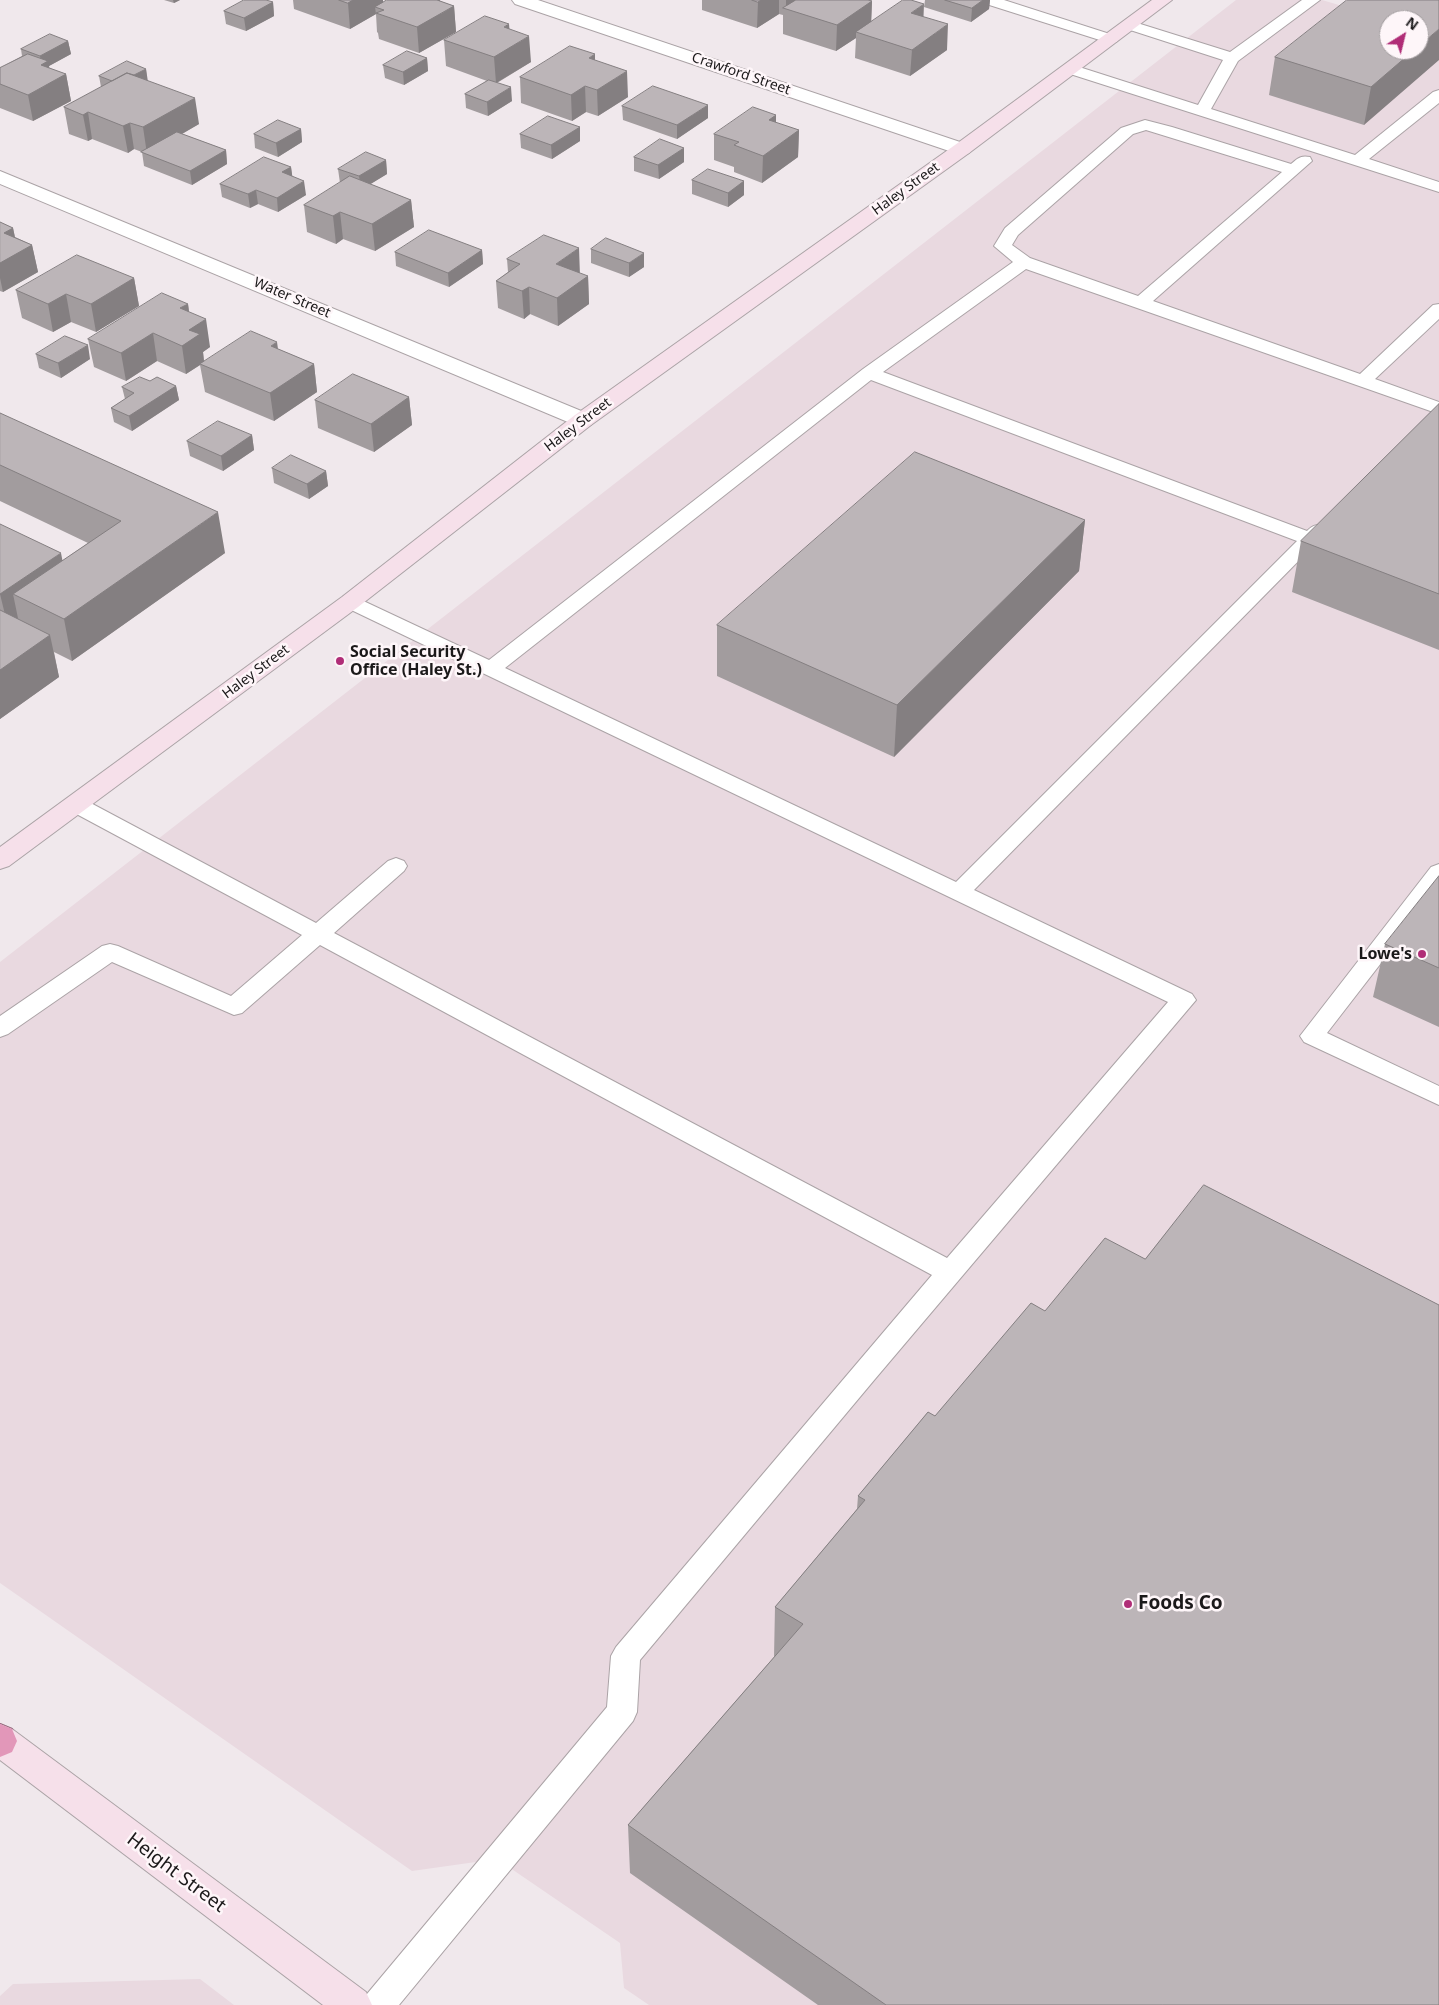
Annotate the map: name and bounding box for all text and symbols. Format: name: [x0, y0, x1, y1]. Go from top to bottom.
north arrow: [1379, 10, 1429, 60]
text: N: [1402, 12, 1423, 34]
street label: Crawford Street: [689, 49, 793, 99]
street label: Haley Street: [869, 159, 943, 219]
street label: Water Street: [251, 274, 333, 322]
street label: Haley Street: [541, 394, 615, 456]
street label: Haley Street: [219, 641, 293, 703]
place label: Social Security Office (Haley St.): [350, 642, 482, 680]
marker: Social Security Office (Haley St.): [334, 655, 346, 667]
place label: Lowe's: [1358, 944, 1412, 964]
marker: Lowe's: [1416, 948, 1428, 960]
place label: Foods Co: [1138, 1593, 1223, 1615]
marker: Foods Co: [1122, 1598, 1134, 1610]
street label: Height Street: [122, 1828, 230, 1918]

